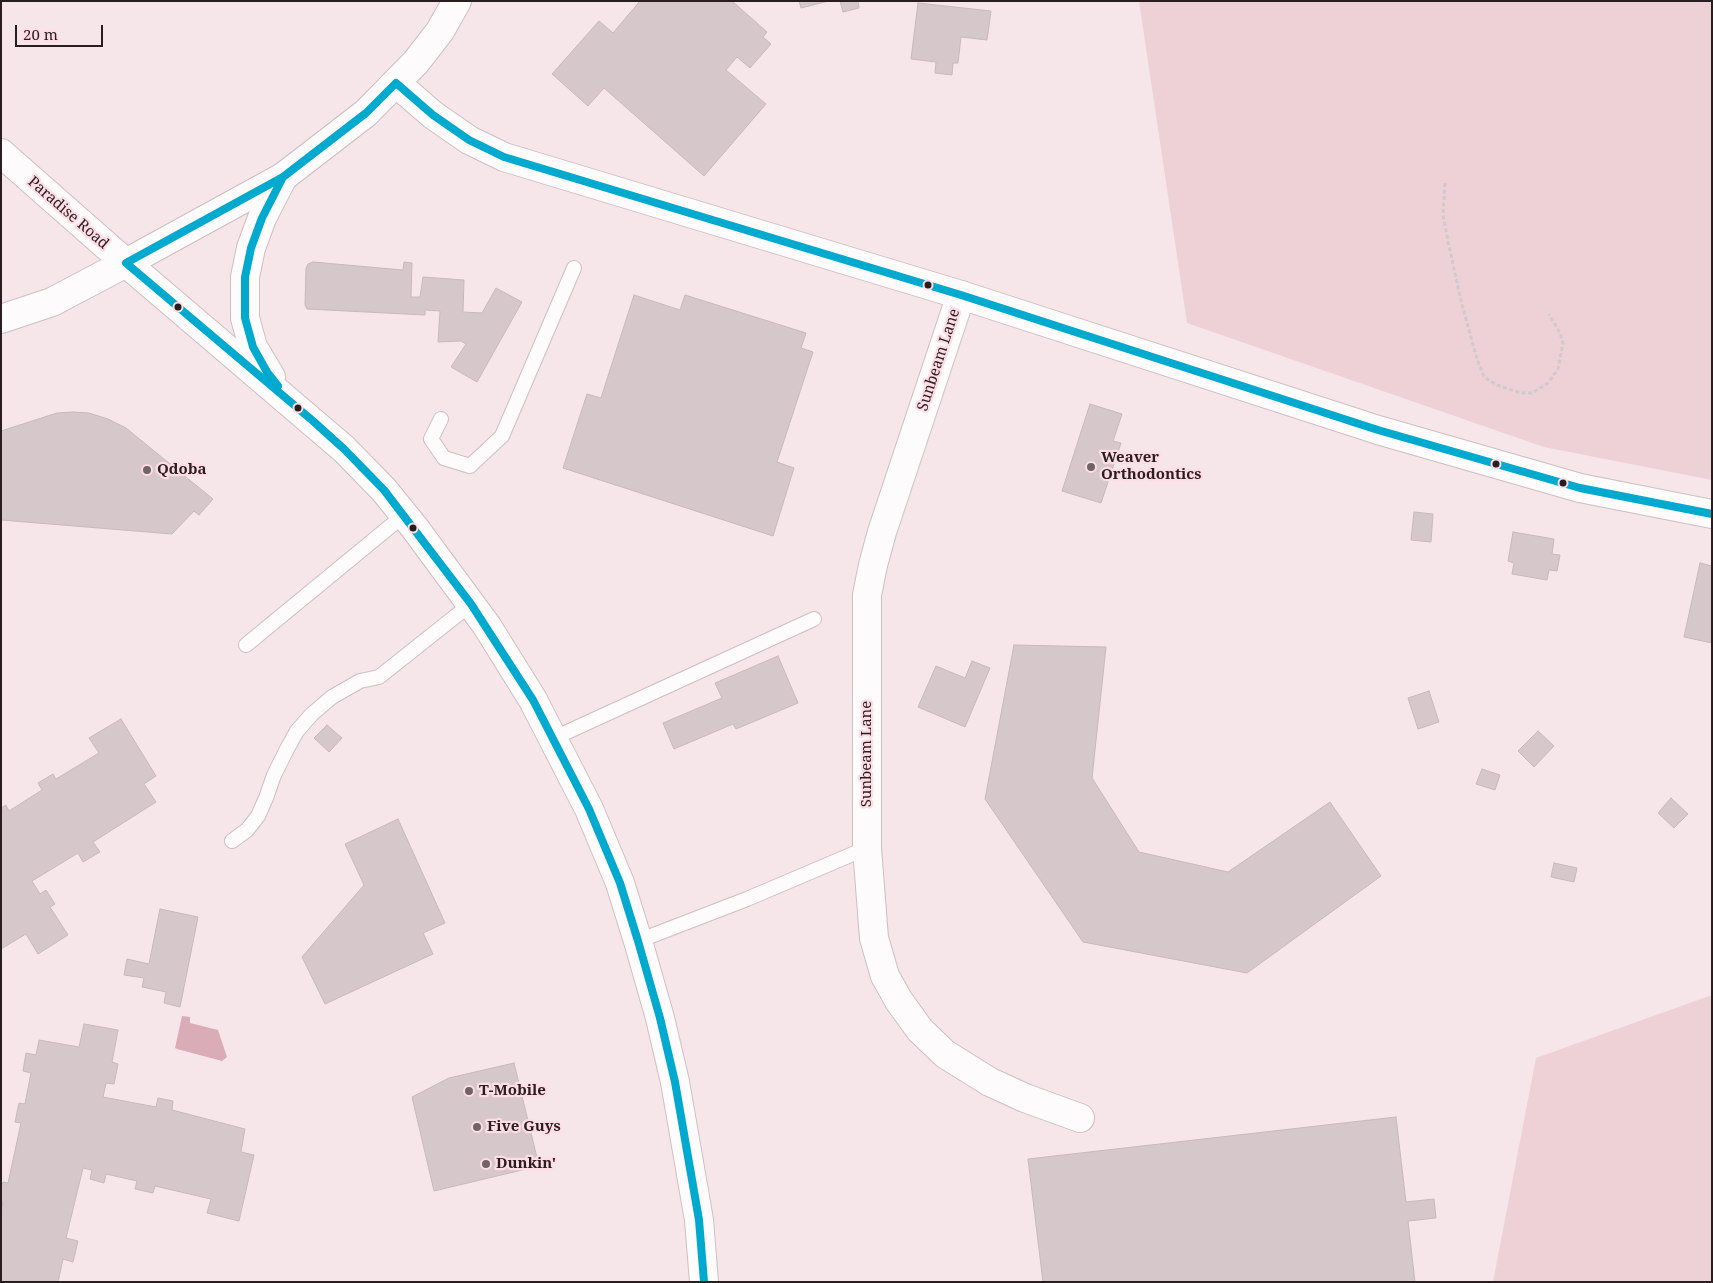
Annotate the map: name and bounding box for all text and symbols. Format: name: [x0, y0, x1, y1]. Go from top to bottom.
scale bar: [18, 15, 105, 47]
text: 20 m: [23, 24, 58, 44]
street label: Paradise Road: [24, 173, 112, 253]
unlabelled marker: [923, 280, 933, 290]
unlabelled marker: [173, 302, 183, 312]
street label: Sunbeam Lane: [914, 307, 964, 413]
unlabelled marker: [293, 403, 303, 413]
place label: Weaver Orthodontics: [1101, 449, 1201, 484]
unlabelled marker: [1491, 459, 1501, 469]
place label: Qdoba: [157, 461, 206, 479]
marker: Weaver Orthodontics: [1085, 461, 1097, 473]
marker: Qdoba: [141, 464, 153, 476]
unlabelled marker: [1558, 478, 1568, 488]
unlabelled marker: [408, 523, 418, 533]
street label: Sunbeam Lane: [858, 701, 876, 807]
place label: T-Mobile: [479, 1082, 546, 1100]
marker: T-Mobile: [463, 1085, 475, 1097]
place label: Five Guys: [487, 1118, 561, 1136]
marker: Five Guys: [471, 1121, 483, 1133]
place label: Dunkin': [496, 1155, 556, 1173]
marker: Dunkin': [480, 1158, 492, 1170]

